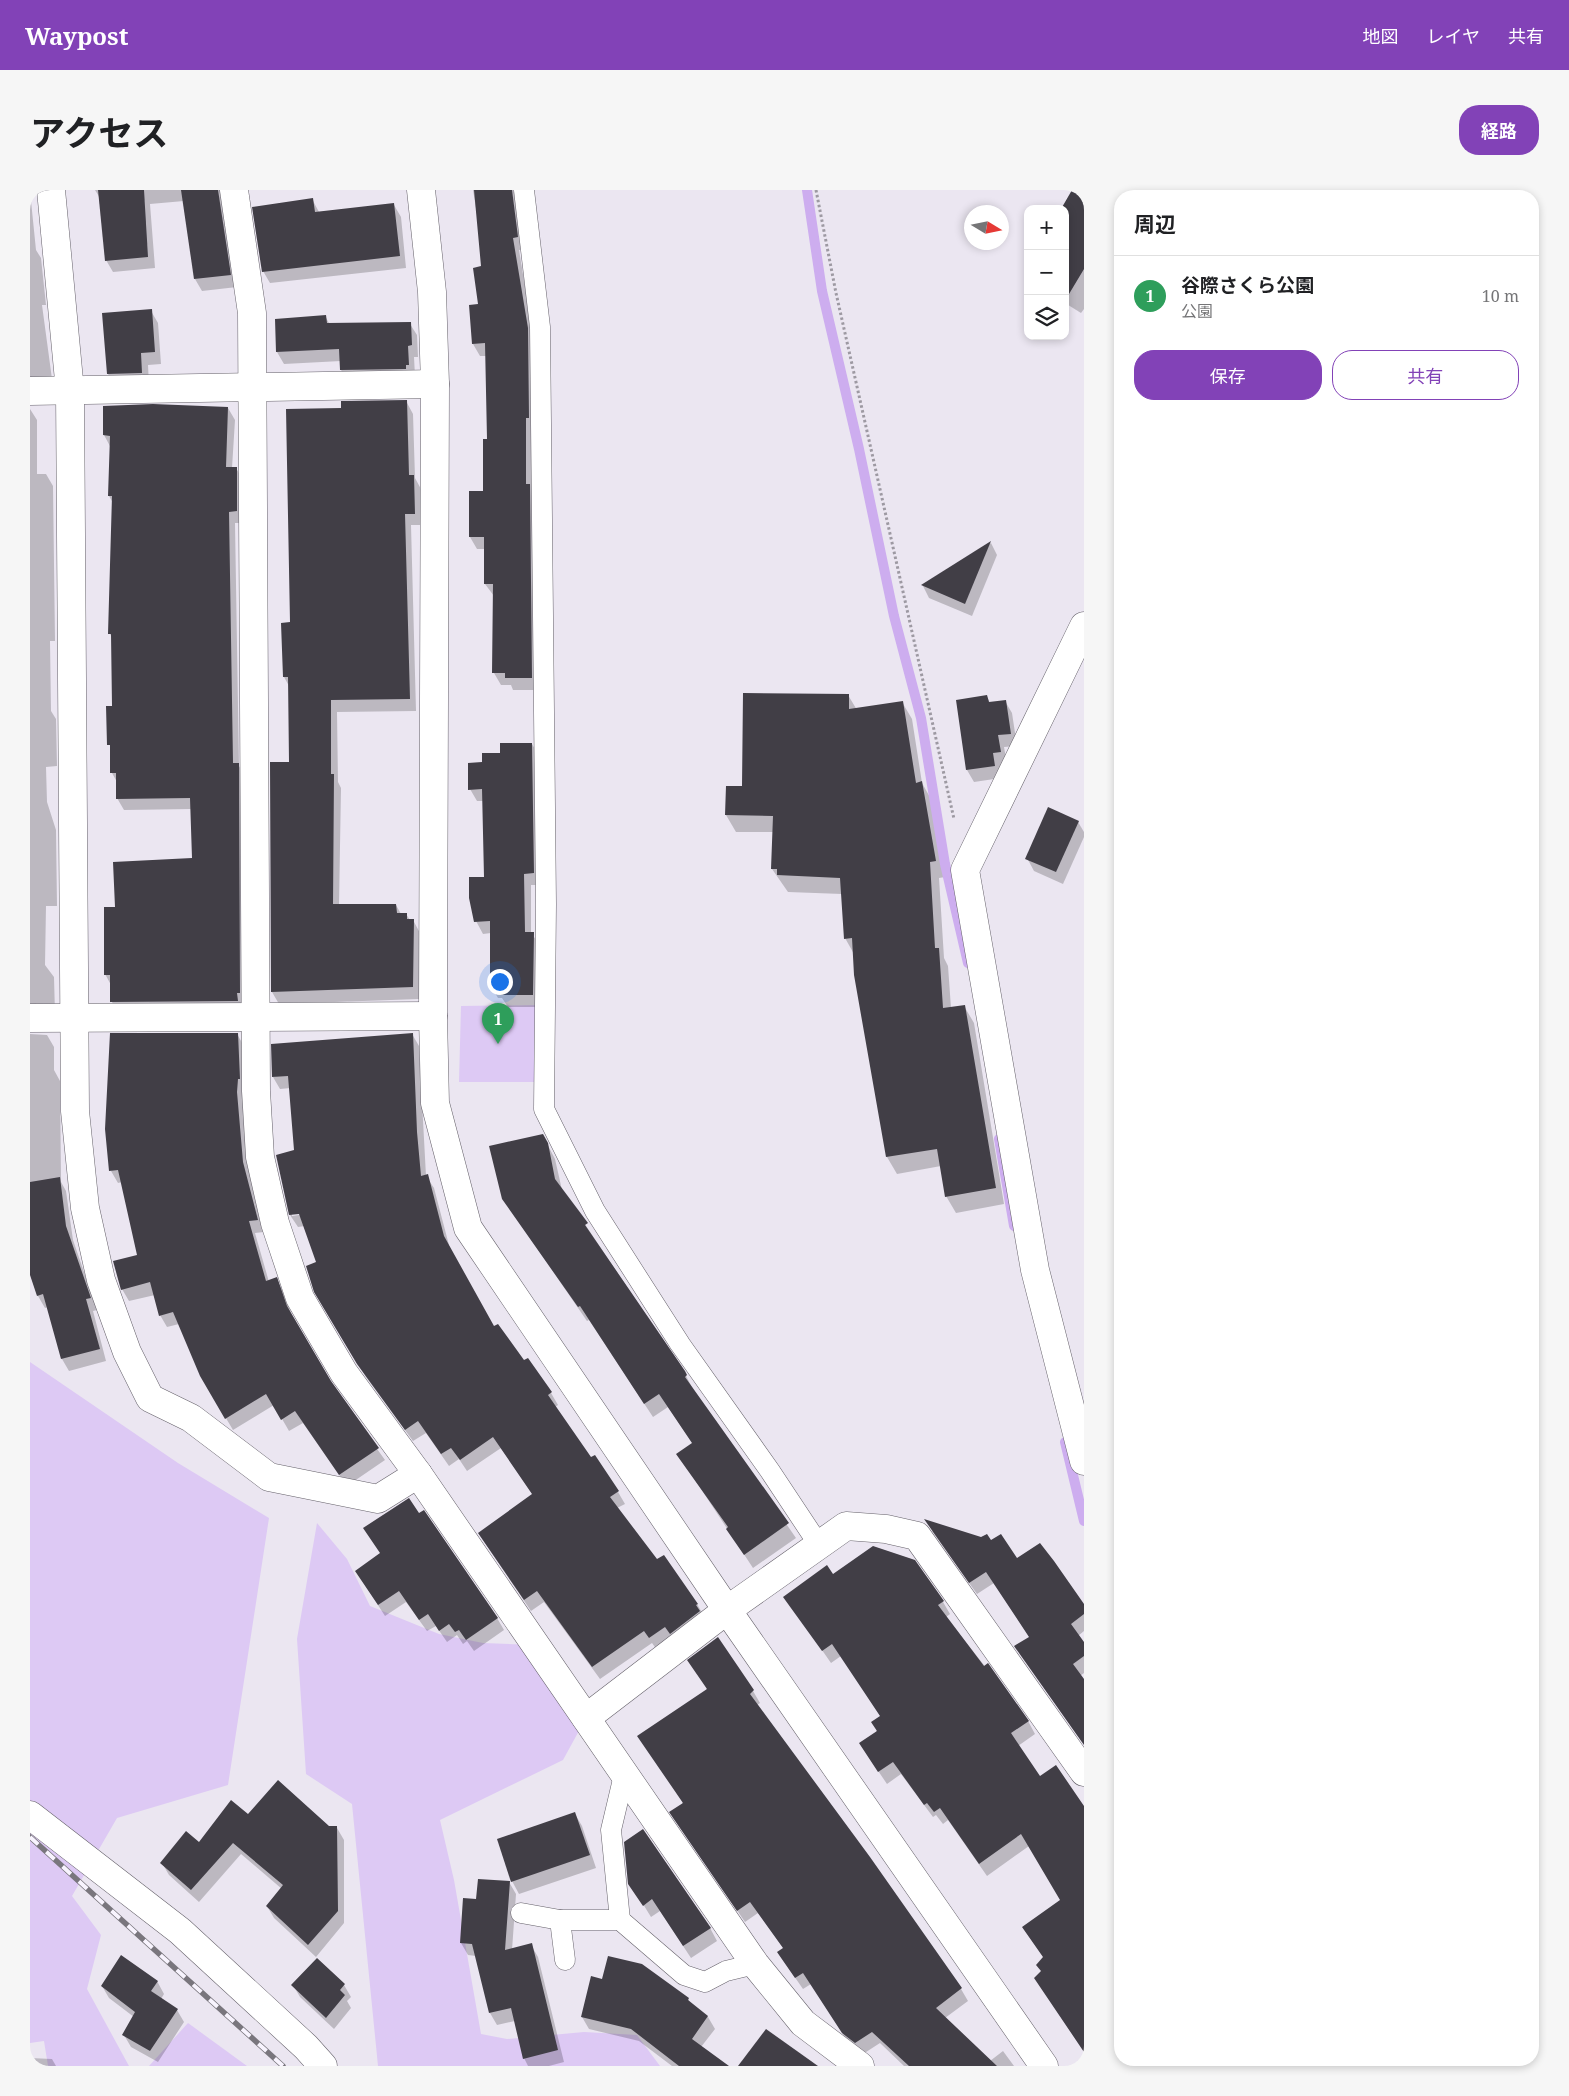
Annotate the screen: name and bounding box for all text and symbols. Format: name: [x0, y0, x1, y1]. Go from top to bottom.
text: Waypost: [25, 19, 128, 52]
text: 地図: [1363, 24, 1399, 48]
text: レイヤ: [1427, 24, 1480, 48]
text: 共有: [1508, 24, 1544, 48]
button: 経路: [1459, 105, 1539, 155]
text: アクセス: [30, 109, 168, 156]
north arrow: [964, 205, 1009, 250]
map controls: [1024, 205, 1069, 340]
button: +: [1024, 205, 1069, 250]
text: 周辺: [1134, 210, 1176, 238]
button: −: [1024, 250, 1069, 295]
text: 谷際さくら公園: [1181, 272, 1314, 298]
text: 1: [1145, 285, 1155, 307]
text: 10 m: [1482, 285, 1519, 307]
button: layers: [1024, 295, 1069, 340]
text: 公園: [1181, 300, 1213, 322]
button: 保存: [1134, 350, 1322, 400]
button: 共有: [1332, 350, 1519, 400]
your location: [487, 969, 513, 995]
pin: 1: [482, 1003, 514, 1044]

